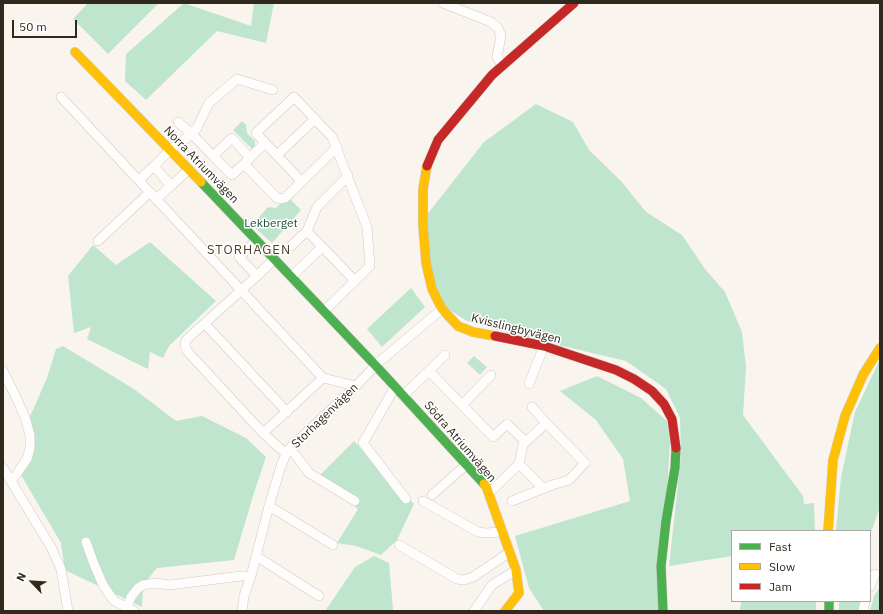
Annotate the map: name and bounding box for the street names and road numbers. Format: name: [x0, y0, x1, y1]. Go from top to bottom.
street label: Norra Atriumvägen: [161, 123, 241, 207]
street label: Kvisslingbyvägen: [470, 311, 562, 347]
street label: Storhagenvägen: [289, 381, 361, 451]
street label: Södra Atriumvägen: [421, 399, 499, 485]

